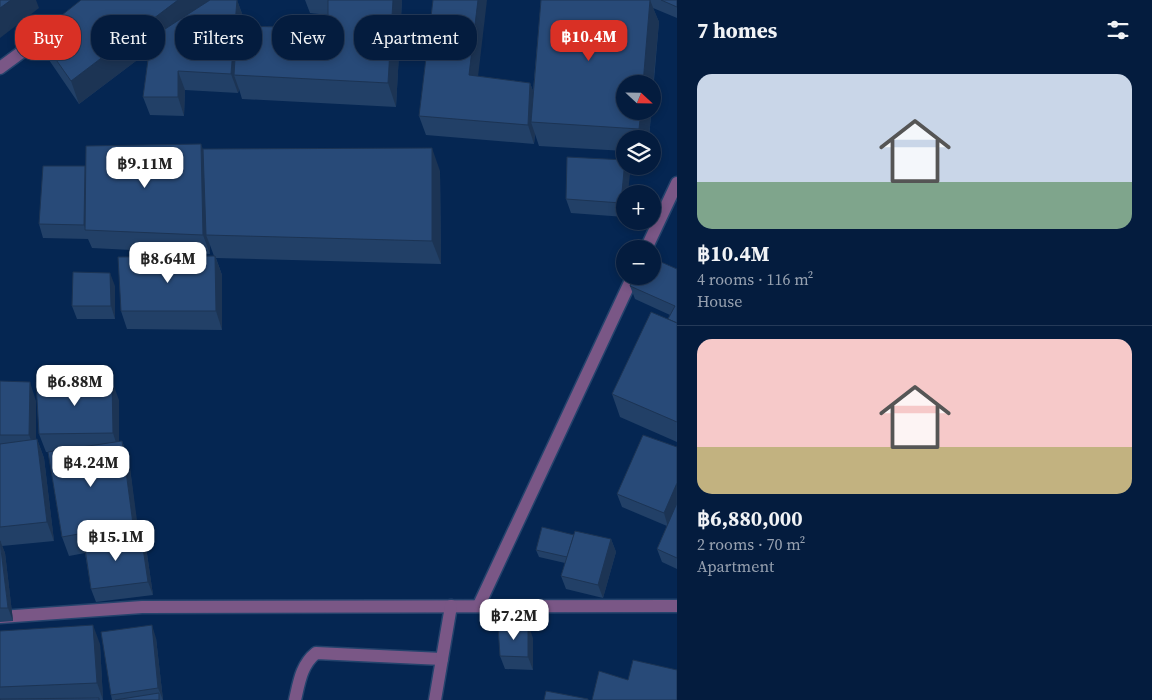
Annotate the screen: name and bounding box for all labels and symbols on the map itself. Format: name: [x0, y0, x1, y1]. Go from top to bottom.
pin: ฿10.4M: [548, 20, 630, 62]
north arrow: [616, 75, 661, 120]
pin: ฿9.11M: [104, 146, 186, 189]
pin: ฿8.64M: [127, 242, 209, 284]
pin: ฿6.88M: [34, 364, 116, 407]
pin: ฿4.24M: [50, 446, 132, 488]
pin: ฿15.1M: [75, 520, 157, 562]
pin: ฿7.2M: [479, 598, 549, 641]

